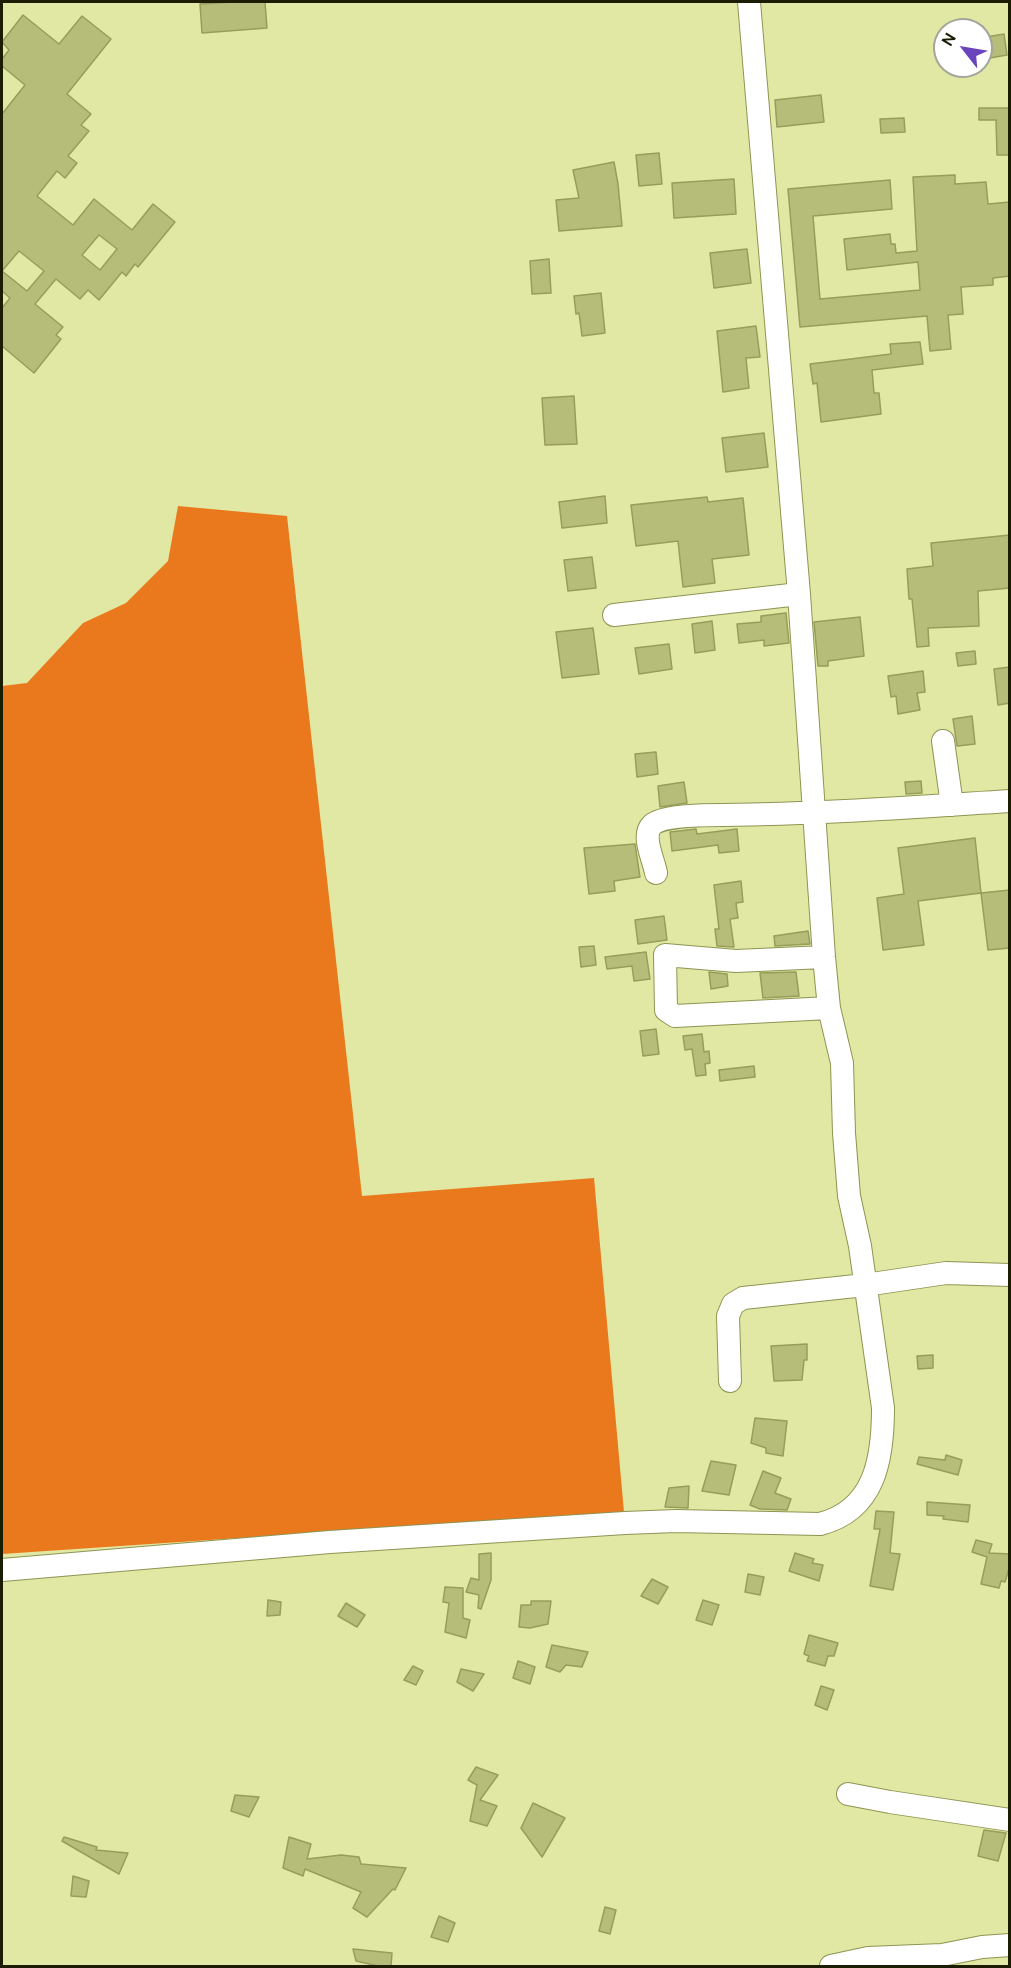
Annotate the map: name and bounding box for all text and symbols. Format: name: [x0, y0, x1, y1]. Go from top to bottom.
north arrow: [933, 18, 993, 78]
text: N: [937, 29, 961, 50]

